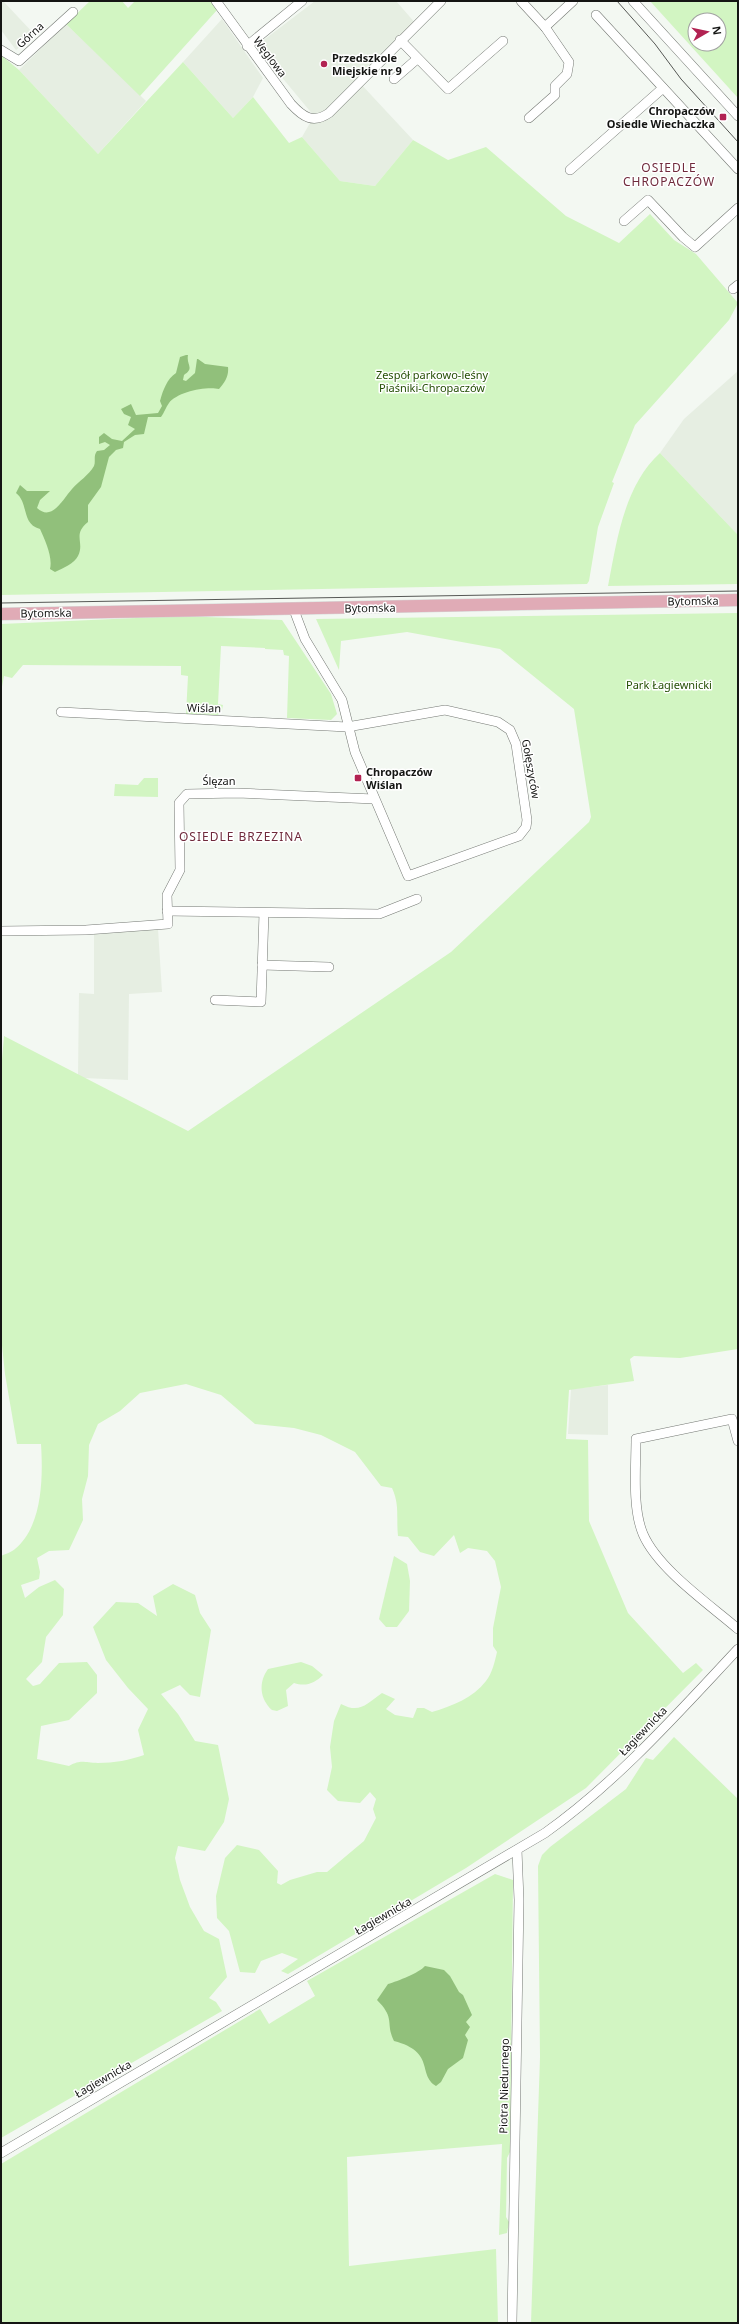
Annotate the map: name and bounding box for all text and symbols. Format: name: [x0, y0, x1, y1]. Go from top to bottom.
north arrow: [687, 12, 727, 52]
street label: Górna: [13, 18, 47, 51]
text: N: [709, 25, 725, 36]
street label: Węglowa: [250, 33, 291, 80]
place label: Przedszkole Miejskie nr 9: [332, 50, 402, 78]
marker: Przedszkole Miejskie nr 9: [319, 59, 329, 69]
place label: Chropaczów Osiedle Wiechaczka: [607, 103, 716, 131]
marker: Chropaczów Osiedle Wiechaczka: [718, 112, 728, 122]
district label: OSIEDLE CHROPACZÓW: [623, 159, 715, 190]
park label: Zespół parkowo-leśny Piaśniki-Chropaczów: [376, 367, 489, 395]
street label: Bytomska: [667, 593, 719, 608]
street label: Bytomska: [344, 600, 396, 615]
street label: Bytomska: [20, 605, 72, 620]
park label: Park Łagiewnicki: [626, 677, 712, 692]
street label: Wiślan: [187, 700, 221, 715]
street label: Gołęszyców: [519, 738, 544, 800]
place label: Chropaczów Wiślan: [366, 764, 433, 792]
street label: Ślęzan: [202, 773, 236, 788]
marker: Chropaczów Wiślan: [353, 773, 363, 783]
district label: OSIEDLE BRZEZINA: [179, 828, 303, 845]
street label: Łagiewnicka: [615, 1703, 670, 1759]
street label: Łagiewnicka: [352, 1893, 414, 1938]
street label: Piotra Niedurnego: [495, 2038, 512, 2134]
street label: Łagiewnicka: [72, 2056, 134, 2101]

